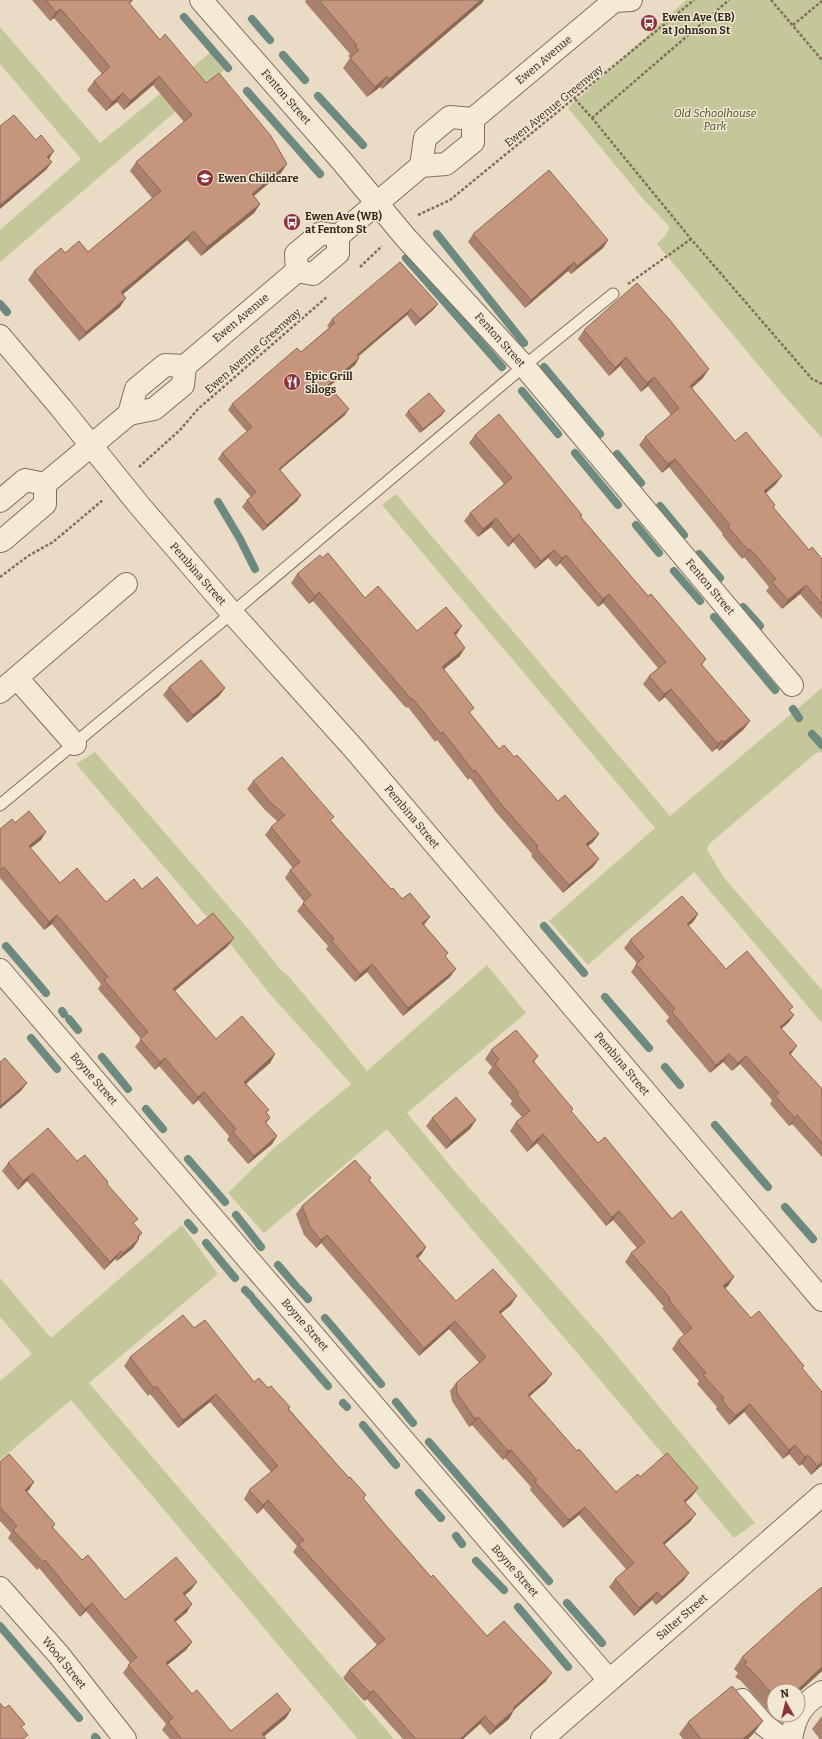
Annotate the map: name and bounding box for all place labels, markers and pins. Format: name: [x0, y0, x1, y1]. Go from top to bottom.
place label: Ewen Ave (EB) at Johnson St: [662, 11, 735, 37]
bus stop icon: Ewen Ave (EB) at Johnson St: [639, 13, 659, 33]
school or university icon: Ewen Childcare: [195, 168, 215, 188]
place label: Ewen Childcare: [218, 172, 298, 185]
place label: Ewen Ave (WB) at Fenton St: [305, 210, 382, 236]
bus stop icon: Ewen Ave (WB) at Fenton St: [282, 212, 302, 232]
place label: Epic Grill Silogs: [305, 370, 353, 396]
restaurant icon: Epic Grill Silogs: [282, 372, 302, 392]

